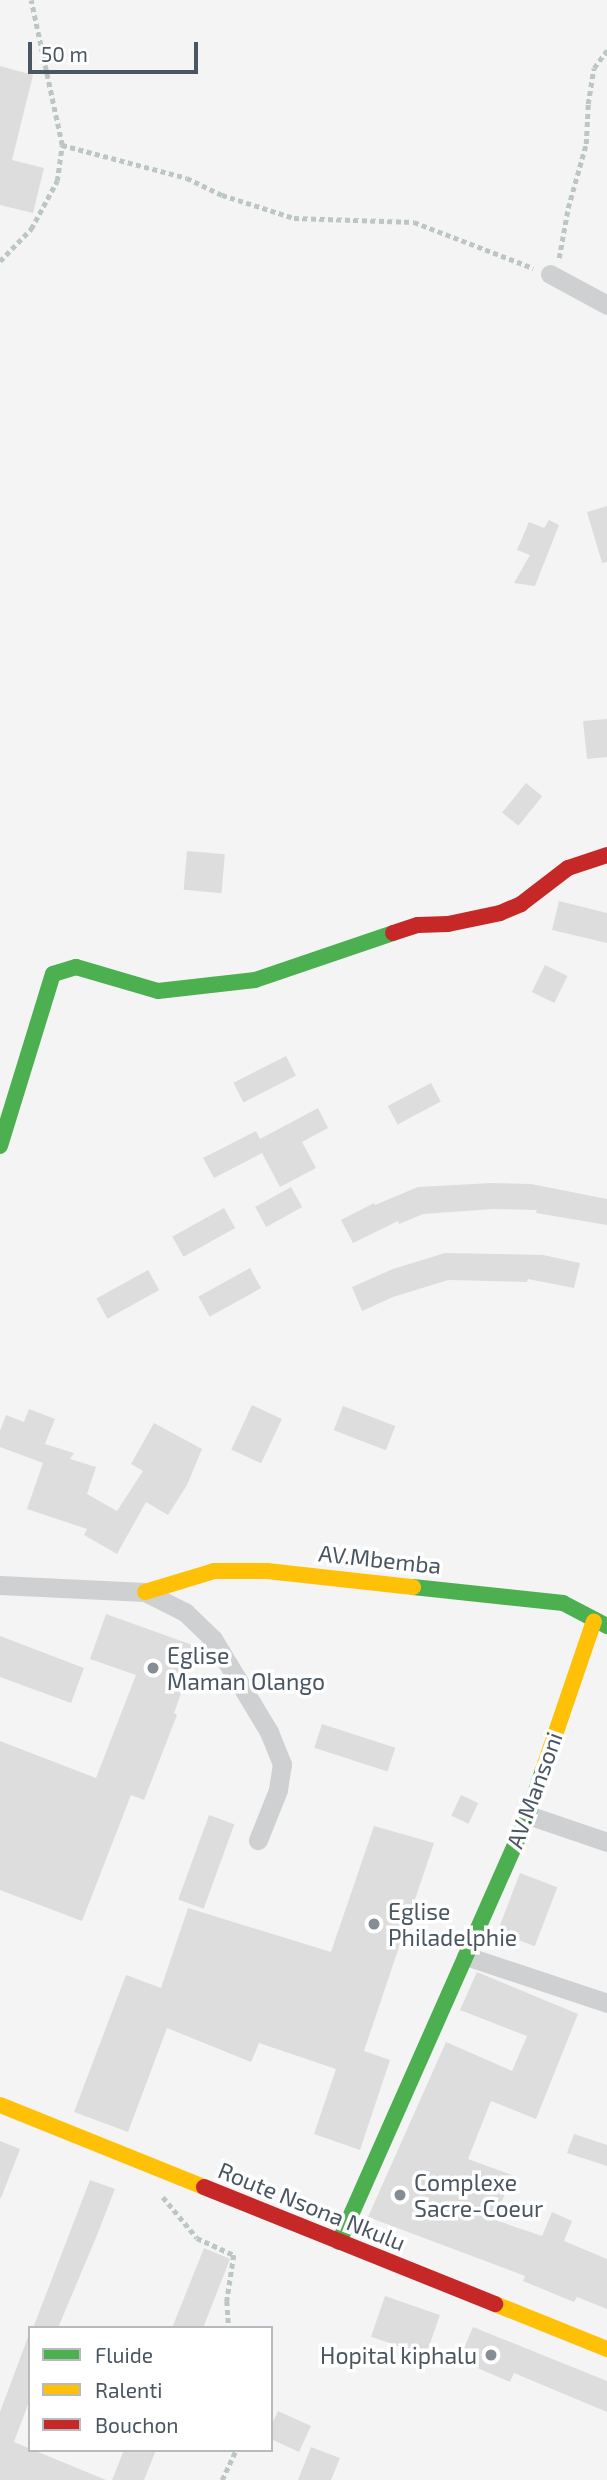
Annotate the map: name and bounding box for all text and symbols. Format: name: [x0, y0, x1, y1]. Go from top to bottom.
scale bar: [32, 28, 201, 72]
text: 50 m: [41, 41, 88, 66]
street label: AV.Mbemba: [317, 1539, 443, 1579]
place label: Eglise Maman Olango: [167, 1641, 325, 1695]
marker: Eglise Maman Olango: [145, 1660, 161, 1676]
street label: AV.Mansoni: [500, 1728, 568, 1852]
place label: Eglise Philadelphie: [388, 1897, 517, 1951]
marker: Eglise Philadelphie: [366, 1916, 382, 1932]
street label: Route Nsona Nkulu: [214, 2156, 410, 2256]
place label: Complexe Sacre-Coeur: [414, 2168, 543, 2222]
marker: Complexe Sacre-Coeur: [392, 2187, 408, 2203]
legend: [28, 2326, 273, 2452]
place label: Hopital kiphalu: [319, 2341, 477, 2369]
text: Fluide: [95, 2342, 153, 2367]
marker: Hopital kiphalu: [483, 2347, 499, 2363]
text: Ralenti: [95, 2377, 162, 2402]
text: Bouchon: [95, 2412, 179, 2437]

